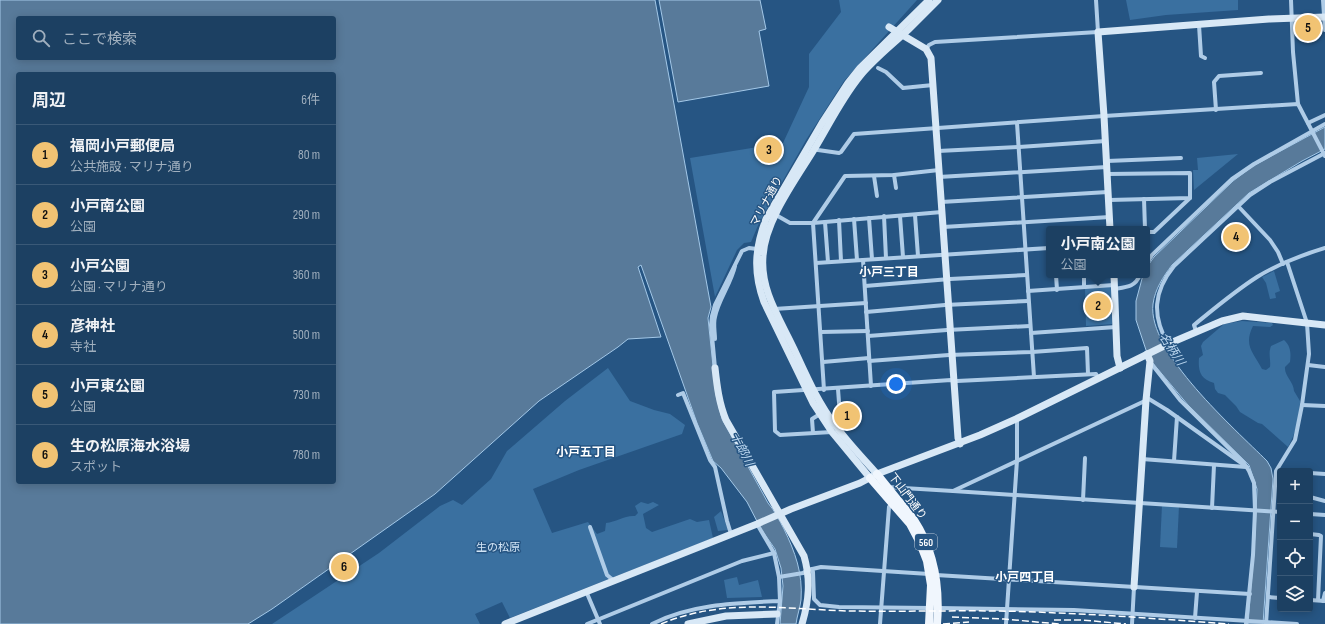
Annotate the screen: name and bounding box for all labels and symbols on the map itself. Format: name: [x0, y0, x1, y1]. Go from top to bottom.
pin: 5: [1295, 13, 1321, 43]
pin: 3: [756, 135, 782, 165]
street label: マリナ通り: [748, 174, 785, 229]
pin: 4: [1223, 222, 1249, 252]
district label: 小戸三丁目: [859, 265, 919, 280]
pin: 2: [1085, 291, 1111, 321]
water label: 名柄川: [1155, 330, 1189, 370]
your location: [886, 374, 906, 394]
pin: 1: [834, 401, 860, 431]
water label: 十郎川: [726, 430, 758, 470]
district label: 小戸五丁目: [556, 445, 616, 460]
street label: 下山門通り: [886, 470, 929, 522]
road number: 560: [915, 534, 937, 550]
park label: 生の松原: [476, 541, 520, 554]
pin: 6: [331, 552, 357, 582]
district label: 小戸四丁目: [995, 570, 1055, 585]

